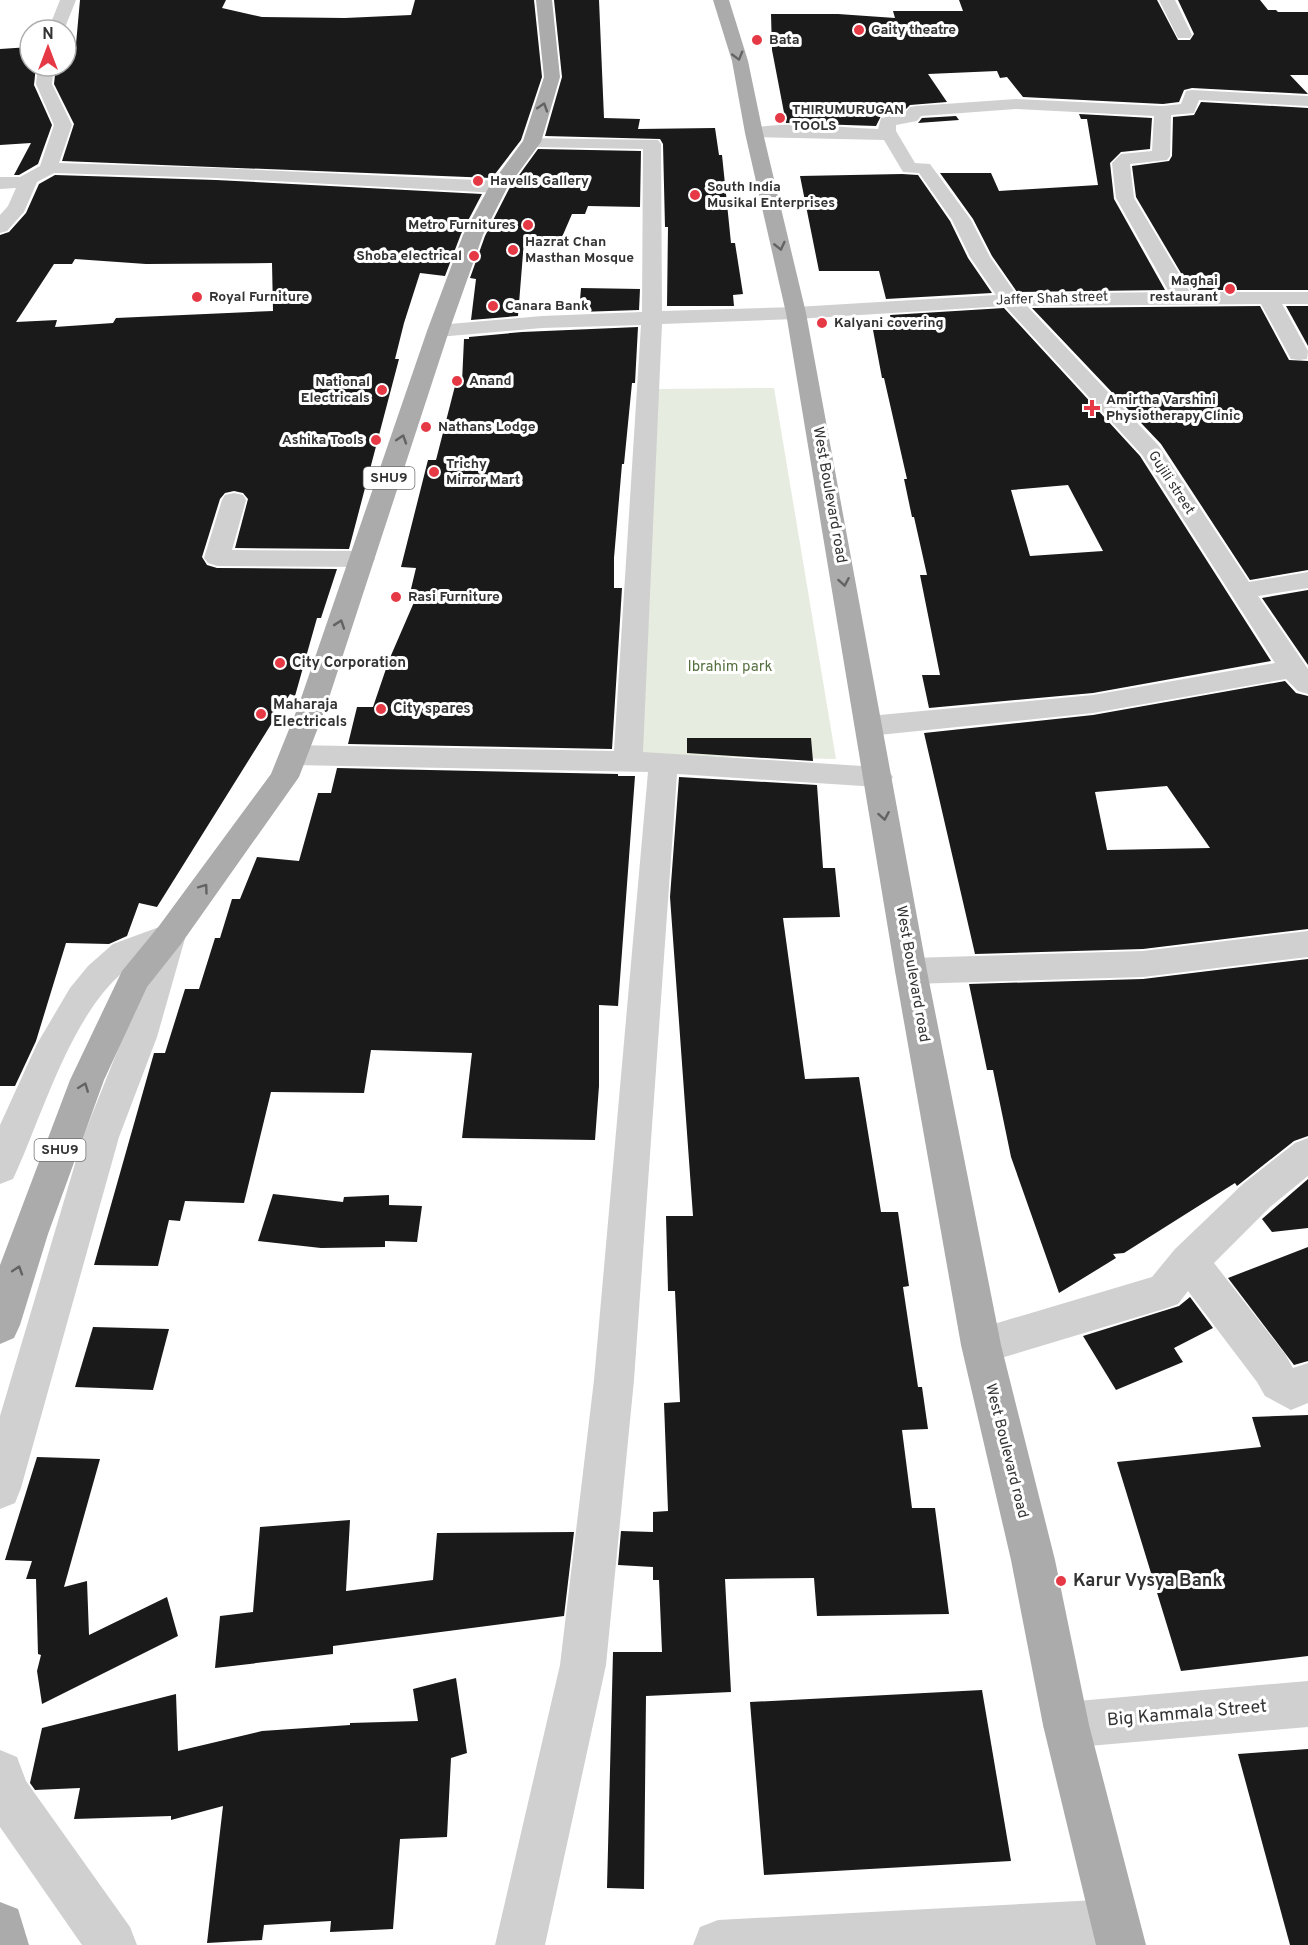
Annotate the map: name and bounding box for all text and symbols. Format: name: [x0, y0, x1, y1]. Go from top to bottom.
north arrow: [18, 18, 78, 78]
place label: Gaity theatre: [871, 22, 956, 39]
marker: Gaity theatre: [852, 23, 866, 37]
text: N: [42, 25, 54, 45]
place label: Bata: [769, 32, 800, 49]
marker: Bata: [750, 33, 764, 47]
one-way arrow: [731, 50, 743, 61]
one-way arrow: [535, 102, 548, 113]
place label: THIRUMURUGAN TOOLS: [792, 102, 904, 135]
marker: THIRUMURUGAN TOOLS: [773, 111, 787, 125]
place label: Havells Gallery: [490, 173, 589, 190]
marker: Havells Gallery: [471, 174, 485, 188]
place label: South India Musikal Enterprises: [707, 179, 835, 212]
marker: South India Musikal Enterprises: [688, 188, 702, 202]
place label: Metro Furnitures: [408, 217, 516, 234]
marker: Metro Furnitures: [521, 218, 535, 232]
place label: Hazrat Chan Masthan Mosque: [525, 234, 634, 267]
one-way arrow: [773, 241, 786, 251]
marker: Hazrat Chan Masthan Mosque: [506, 243, 520, 257]
place label: Shoba electrical: [356, 248, 462, 265]
marker: Shoba electrical: [467, 249, 481, 263]
place label: Maghai restaurant: [1150, 273, 1218, 306]
marker: Maghai restaurant: [1223, 282, 1237, 296]
place label: Royal Furniture: [209, 289, 309, 306]
street label: Jaffer Shah street: [996, 289, 1108, 309]
marker: Royal Furniture: [190, 290, 204, 304]
place label: Canara Bank: [505, 298, 589, 315]
marker: Canara Bank: [486, 299, 500, 313]
place label: Kalyani covering: [834, 315, 944, 332]
marker: Kalyani covering: [815, 316, 829, 330]
place label: Anand: [469, 373, 512, 390]
place label: National Electricals: [301, 374, 370, 407]
marker: Anand: [450, 374, 464, 388]
marker: National Electricals: [375, 383, 389, 397]
place label: Amirtha Varshini Physiotherapy Clinic: [1106, 392, 1241, 425]
marker: Amirtha Varshini Physiotherapy Clinic: [1083, 399, 1101, 417]
place label: Nathans Lodge: [438, 419, 536, 436]
marker: Nathans Lodge: [419, 420, 433, 434]
street label: West Boulevard road: [808, 425, 850, 565]
place label: Ashika Tools: [282, 432, 364, 449]
marker: Ashika Tools: [369, 433, 383, 447]
one-way arrow: [395, 434, 407, 445]
street label: Gujili street: [1144, 448, 1198, 518]
place label: Trichy Mirror Mart: [446, 456, 520, 489]
marker: Trichy Mirror Mart: [427, 465, 441, 479]
road number: SHU9: [364, 467, 414, 489]
one-way arrow: [837, 577, 850, 587]
place label: Rasi Furniture: [408, 589, 500, 606]
marker: Rasi Furniture: [389, 590, 403, 604]
one-way arrow: [333, 619, 346, 630]
place label: City Corporation: [292, 654, 406, 673]
marker: City Corporation: [273, 656, 287, 670]
park label: Ibrahim park: [687, 658, 773, 677]
place label: Maharaja Electricals: [273, 696, 347, 732]
place label: City spares: [393, 700, 471, 719]
marker: City spares: [374, 702, 388, 716]
marker: Maharaja Electricals: [254, 707, 268, 721]
one-way arrow: [877, 810, 890, 820]
one-way arrow: [197, 883, 208, 894]
street label: West Boulevard road: [891, 904, 933, 1044]
one-way arrow: [77, 1082, 90, 1092]
road number: SHU9: [34, 1139, 86, 1161]
one-way arrow: [11, 1265, 23, 1276]
street label: West Boulevard road: [980, 1382, 1032, 1520]
place label: Karur Vysya Bank: [1073, 1570, 1223, 1593]
marker: Karur Vysya Bank: [1054, 1574, 1068, 1588]
street label: Big Kammala Street: [1106, 1696, 1268, 1732]

